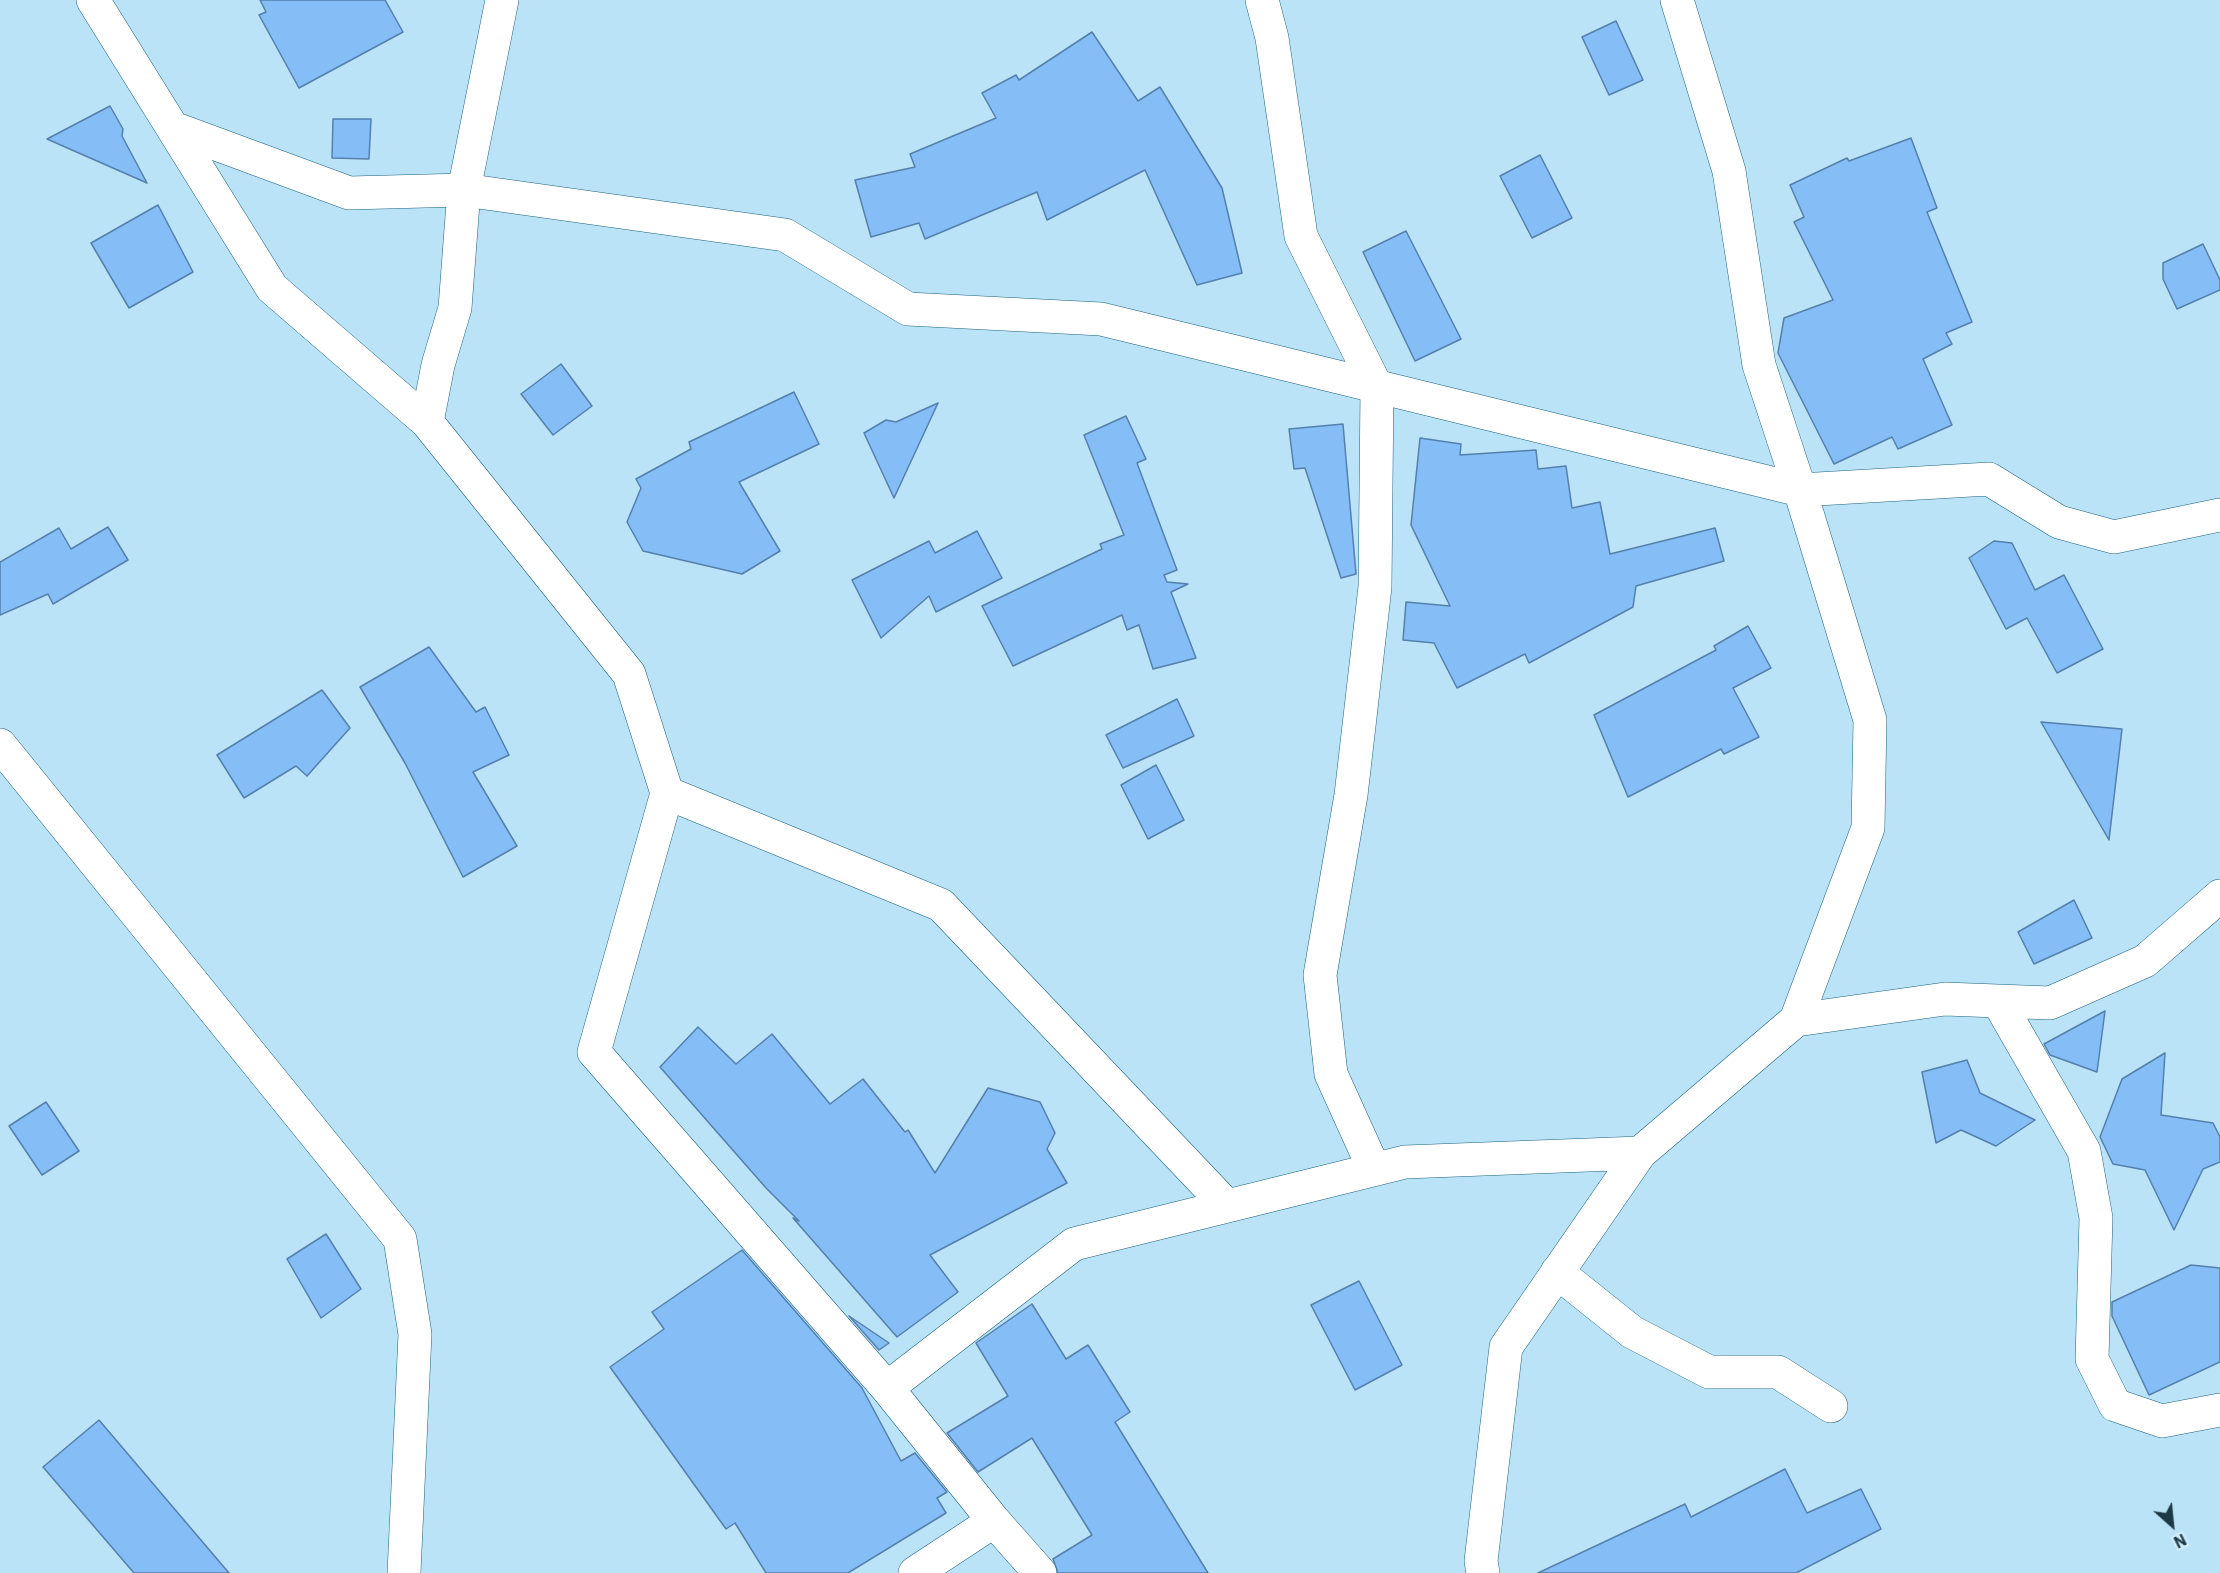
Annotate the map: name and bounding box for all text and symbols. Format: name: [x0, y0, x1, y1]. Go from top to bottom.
north arrow: [2142, 1495, 2202, 1555]
text: N: [2170, 1529, 2190, 1553]

